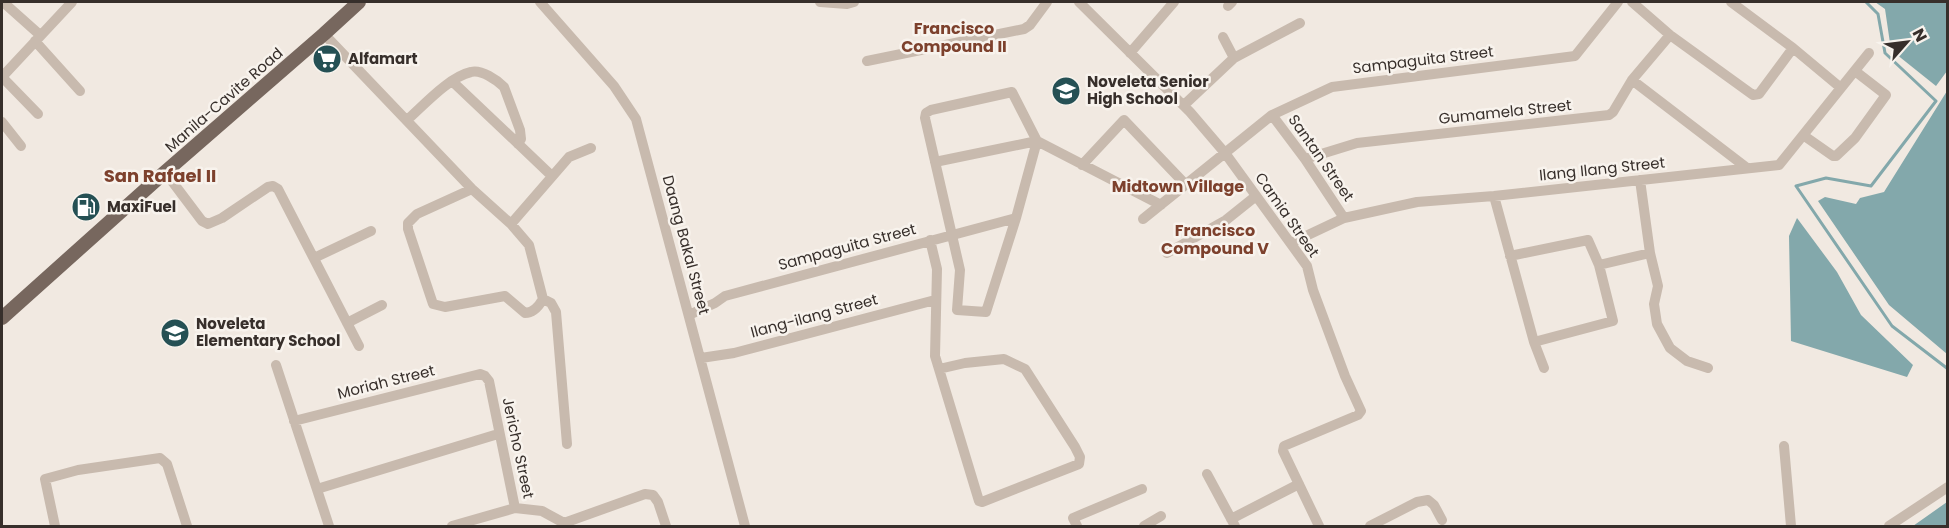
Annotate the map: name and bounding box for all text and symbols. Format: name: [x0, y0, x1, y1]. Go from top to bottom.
north arrow: [1877, 12, 1937, 72]
district label: Francisco Compound II: [901, 17, 1007, 58]
text: N: [1907, 24, 1933, 46]
street label: Sampaguita Street: [1351, 40, 1495, 79]
street label: Manila-Cavite Road: [160, 42, 287, 157]
supermarket icon: Alfamart: [311, 43, 343, 75]
place label: Alfamart: [348, 48, 418, 69]
place label: Noveleta Senior High School: [1087, 71, 1209, 109]
school or university icon: Noveleta Senior High School: [1050, 75, 1082, 107]
street label: Gumamela Street: [1438, 94, 1572, 129]
street label: Santan Street: [1284, 110, 1359, 205]
street label: Ilang Ilang Street: [1538, 151, 1666, 186]
district label: San Rafael II: [104, 163, 216, 188]
street label: Camia Street: [1250, 168, 1324, 261]
street label: Daang Bakal Street: [658, 173, 715, 317]
district label: Midtown Village: [1112, 175, 1244, 198]
fuel station icon: MaxiFuel: [70, 191, 102, 223]
place label: MaxiFuel: [107, 196, 176, 217]
street label: Sampaguita Street: [776, 218, 918, 275]
district label: Francisco Compound V: [1161, 219, 1269, 260]
street label: Ilang-ilang Street: [748, 288, 880, 343]
place label: Noveleta Elementary School: [196, 313, 340, 351]
school or university icon: Noveleta Elementary School: [159, 317, 191, 349]
street label: Moriah Street: [335, 359, 437, 404]
street label: Jericho Street: [498, 395, 539, 500]

